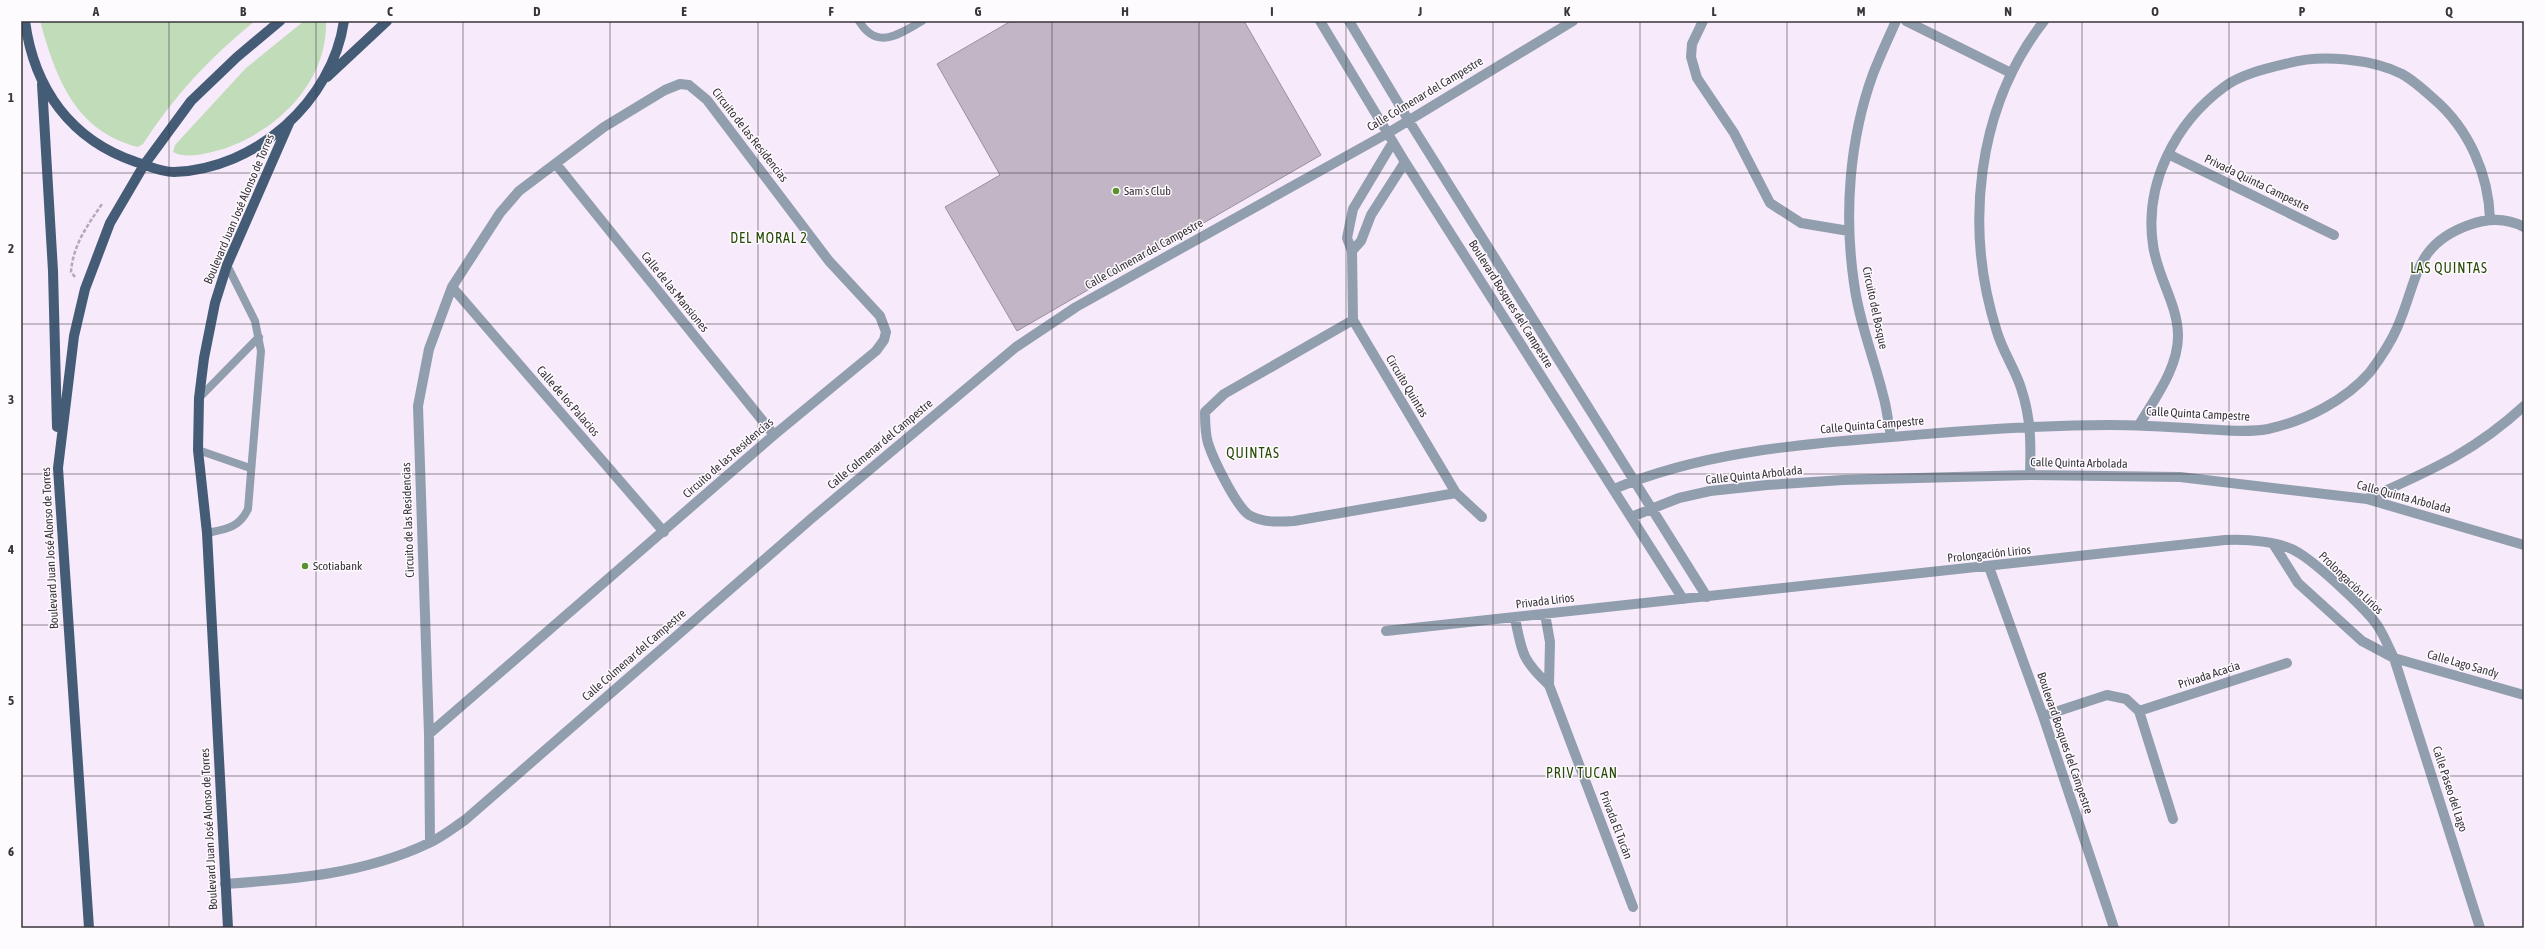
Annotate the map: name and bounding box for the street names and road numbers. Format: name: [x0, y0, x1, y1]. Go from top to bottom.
street label: Calle Colmenar del Campestre: [1365, 54, 1485, 134]
street label: Circuito de las Residencias: [709, 85, 791, 185]
street label: Boulevard Juan José Alonso de Torres: [201, 132, 277, 286]
street label: Privada Quinta Campestre: [2202, 152, 2312, 214]
street label: Calle Colmenar del Campestre: [1083, 216, 1205, 292]
street label: Boulevard Bosques del Campestre: [1466, 237, 1556, 371]
street label: Calle de las Mansiones: [638, 249, 712, 335]
street label: Circuito del Bosque: [1859, 266, 1891, 350]
street label: Circuito Quintas: [1383, 352, 1431, 420]
street label: Calle de los Palacios: [534, 363, 602, 439]
street label: Calle Colmenar del Campestre: [825, 396, 935, 492]
street label: Calle Quinta Campestre: [2146, 404, 2250, 424]
street label: Calle Quinta Campestre: [1820, 414, 1924, 436]
street label: Circuito de las Residencias: [680, 415, 776, 501]
street label: Calle Quinta Arbolada: [2030, 455, 2128, 471]
street label: Circuito de las Residencias: [399, 462, 417, 578]
street label: Calle Quinta Arbolada: [1705, 463, 1803, 487]
street label: Boulevard Juan José Alonso de Torres: [39, 467, 61, 629]
street label: Calle Quinta Arbolada: [2355, 478, 2453, 516]
street label: Prolongación Lirios: [1947, 543, 2031, 565]
street label: Prolongación Lirios: [2316, 549, 2386, 617]
street label: Privada Lirios: [1515, 590, 1575, 612]
street label: Calle Colmenar del Campestre: [579, 606, 689, 704]
street label: Calle Lago Sandy: [2426, 647, 2500, 681]
street label: Privada Acacia: [2176, 658, 2242, 692]
street label: Boulevard Bosques del Campestre: [2034, 670, 2096, 816]
street label: Calle Paseo del Lago: [2430, 744, 2471, 834]
street label: Boulevard Juan José Alonso de Torres: [198, 748, 220, 910]
street label: Privada El Tucán: [1597, 789, 1635, 861]

